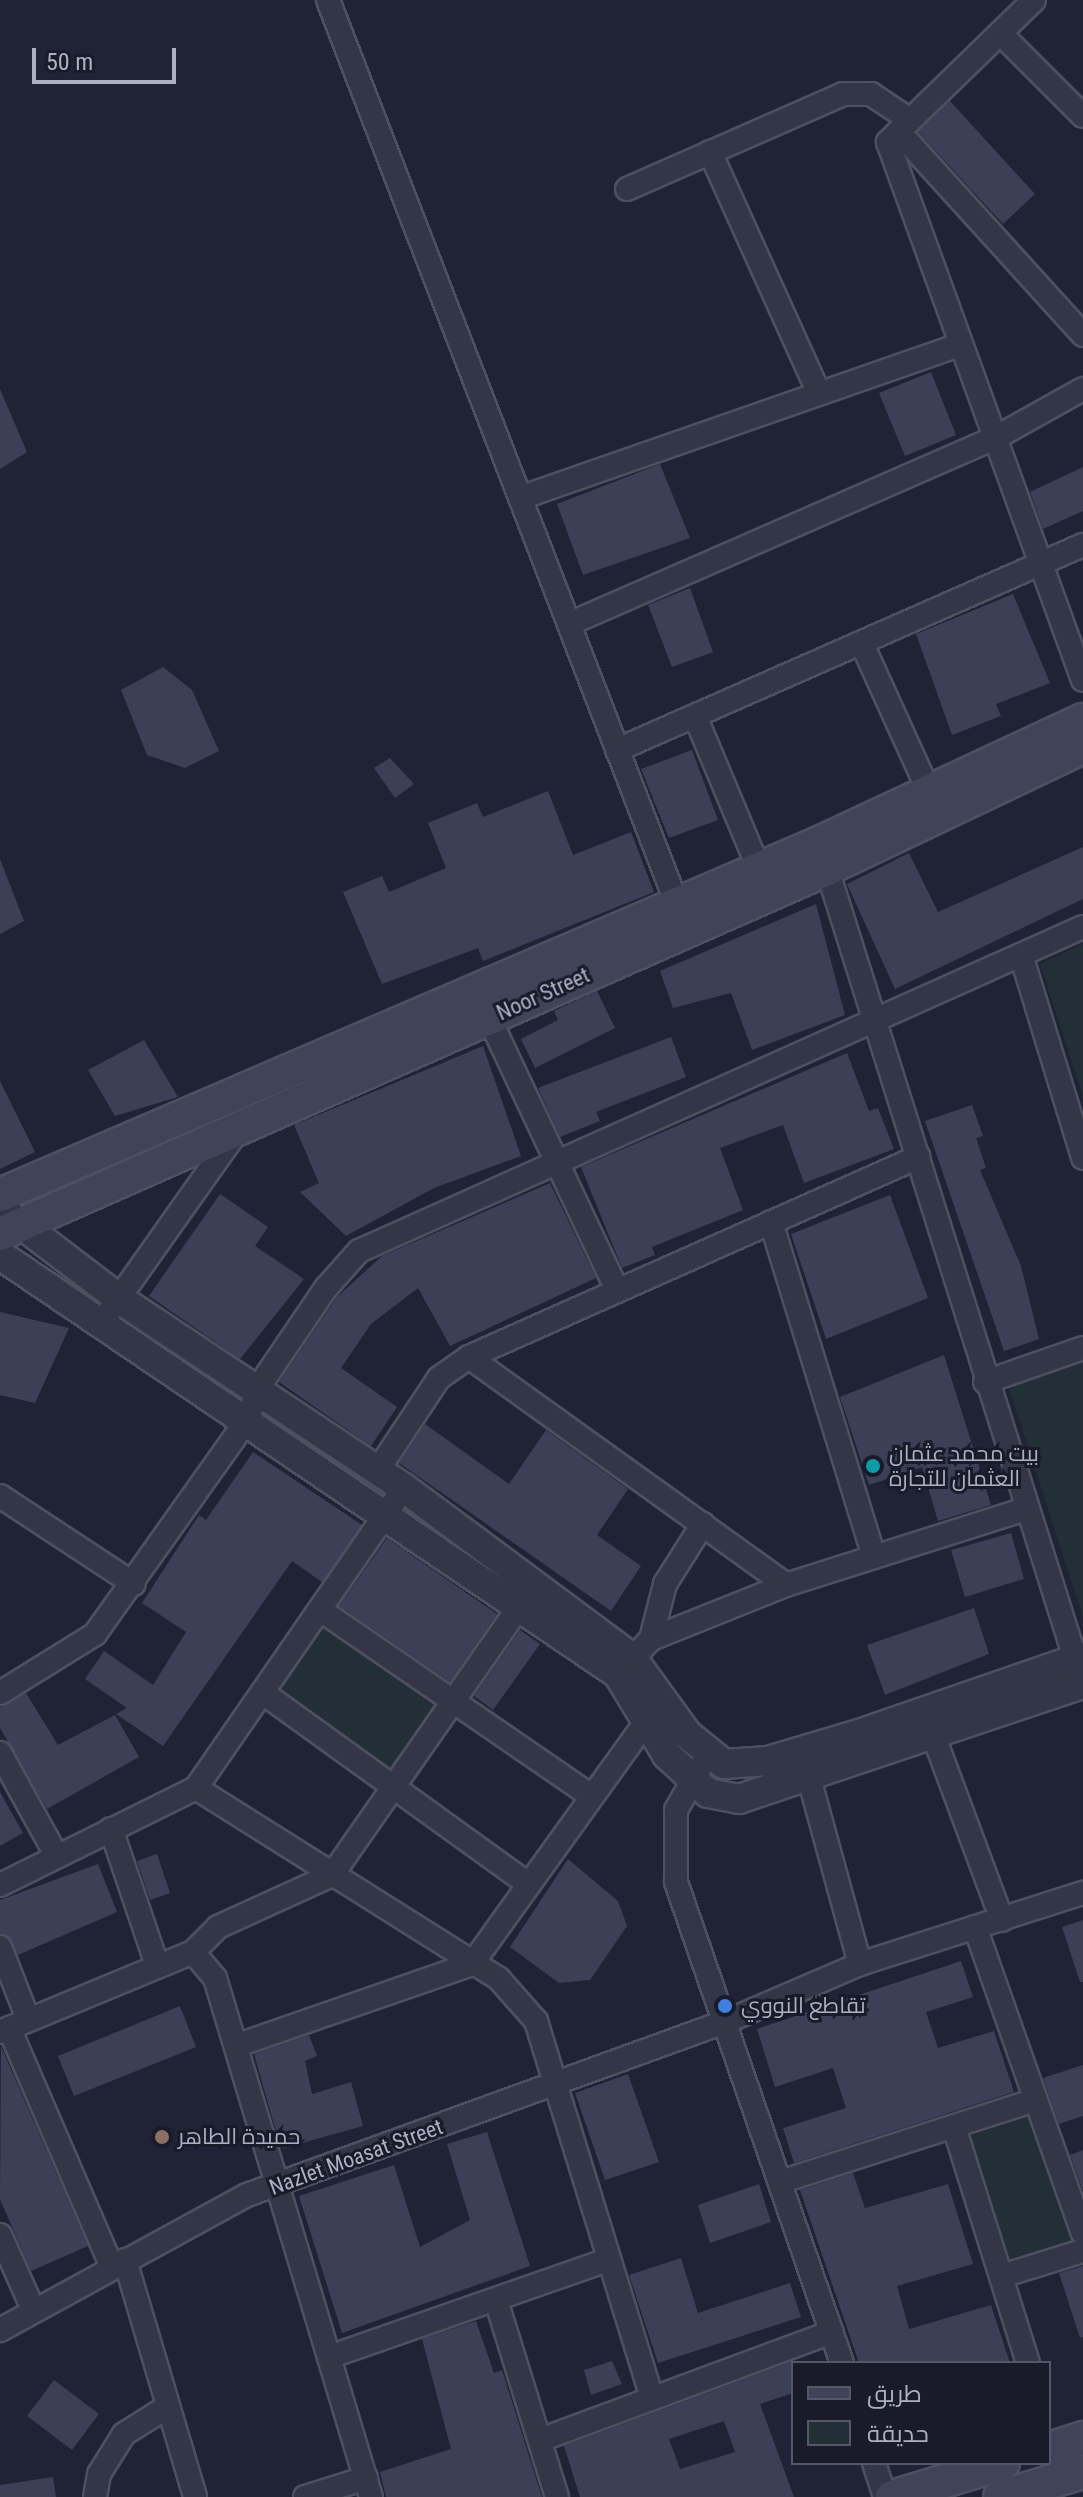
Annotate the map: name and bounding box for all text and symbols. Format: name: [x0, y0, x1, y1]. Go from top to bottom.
scale bar: [36, 32, 180, 82]
text: 50 m: [46, 48, 93, 76]
street label: Noor Street: [492, 962, 594, 1026]
place label: بيت محمد عثمان العثمان للتجارة: [889, 1440, 1039, 1492]
marker: بيت محمد عثمان العثمان للتجارة: [864, 1457, 882, 1475]
place label: تقاطع النووي: [741, 1993, 866, 2019]
marker: تقاطع النووي: [716, 1997, 734, 2015]
street label: Nazlet Moasat Street: [266, 2113, 446, 2201]
place label: حميدة الطاهر: [178, 2124, 300, 2150]
marker: حميدة الطاهر: [153, 2128, 171, 2146]
legend: [791, 2361, 1051, 2465]
text: طريق: [867, 2380, 922, 2408]
text: حديقة: [867, 2420, 929, 2448]

